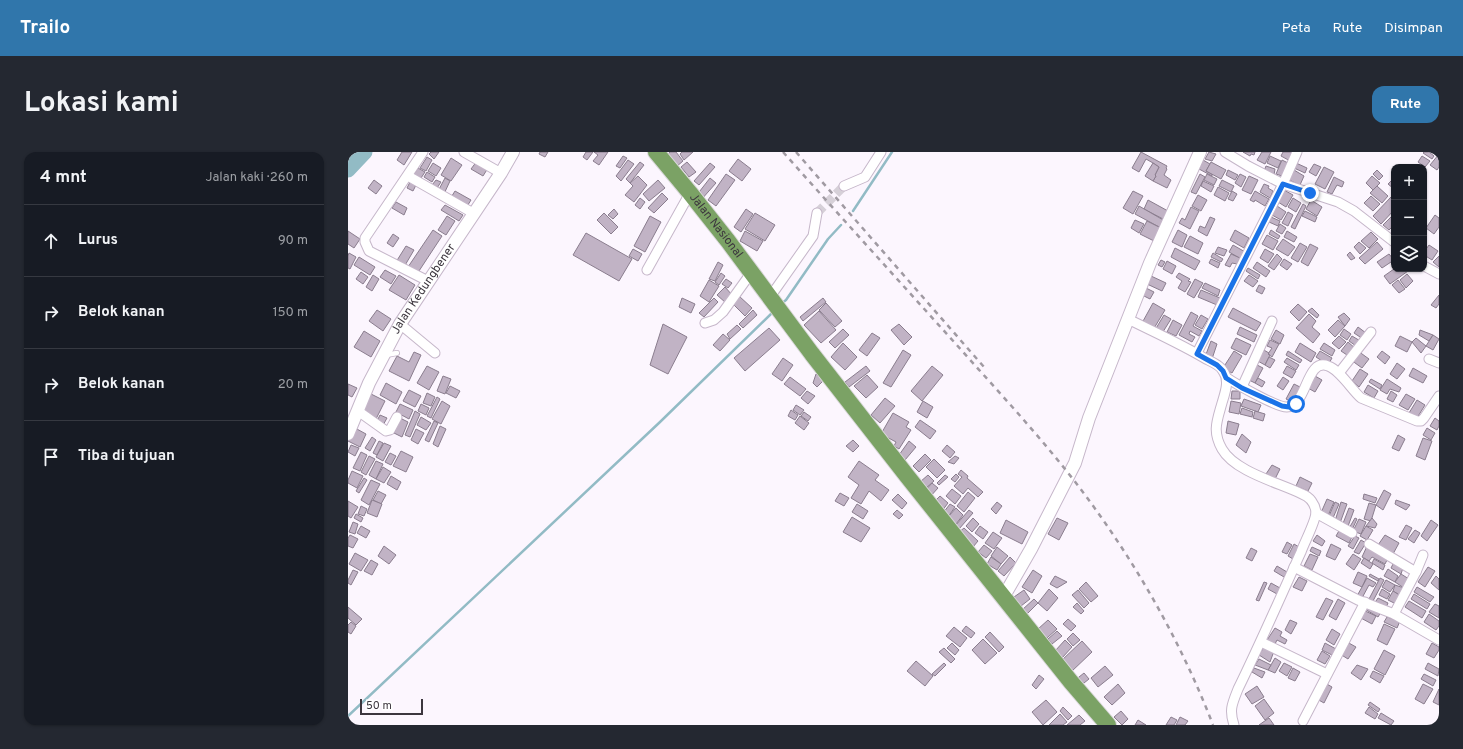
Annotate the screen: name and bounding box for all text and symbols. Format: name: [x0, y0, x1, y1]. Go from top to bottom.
text: Trailo: [20, 16, 70, 40]
text: Peta: [1282, 20, 1311, 37]
text: Rute: [1333, 20, 1362, 37]
text: Disimpan: [1384, 20, 1443, 37]
text: Lokasi kami: [24, 86, 179, 122]
button: Rute: [1372, 86, 1439, 123]
map controls: [1391, 164, 1427, 272]
button: +: [1391, 164, 1427, 200]
text: 4 mnt: [40, 167, 87, 189]
text: Jalan kaki · 260 m: [205, 170, 308, 186]
route end: [1301, 184, 1319, 202]
street label: Jalan Nasional: [685, 190, 746, 262]
button: −: [1391, 200, 1427, 236]
icon: ahead: [40, 230, 62, 252]
text: Lurus: [78, 231, 118, 250]
text: 90 m: [278, 233, 308, 249]
button: layers: [1391, 236, 1427, 272]
street label: Jalan Kedungbener: [388, 240, 460, 337]
icon: right: [40, 302, 62, 324]
text: Belok kanan: [78, 303, 165, 322]
text: 150 m: [273, 305, 308, 321]
icon: right: [40, 374, 62, 396]
text: Belok kanan: [78, 375, 165, 394]
text: 20 m: [278, 377, 308, 393]
route start: [1287, 395, 1305, 413]
icon: arrive: [40, 446, 62, 468]
text: Tiba di tujuan: [78, 447, 175, 466]
scale bar: [360, 697, 423, 716]
text: 50 m: [366, 699, 392, 713]

